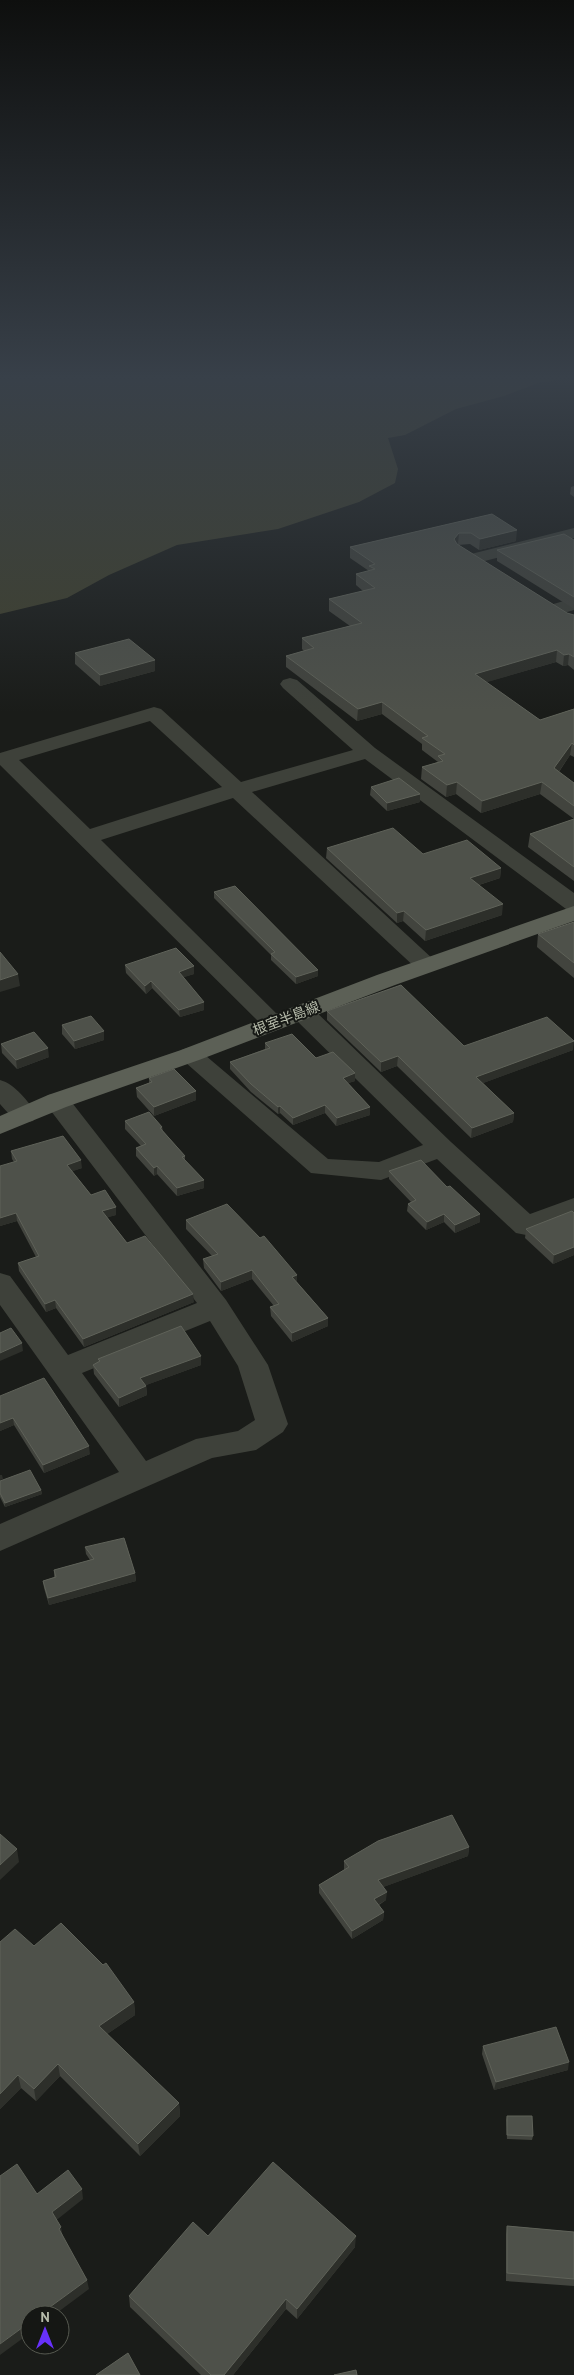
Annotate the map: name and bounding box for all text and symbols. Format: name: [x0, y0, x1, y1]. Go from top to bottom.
street label: 根室半島線: [250, 997, 322, 1039]
north arrow: [20, 2305, 70, 2355]
text: N: [40, 2308, 50, 2326]

